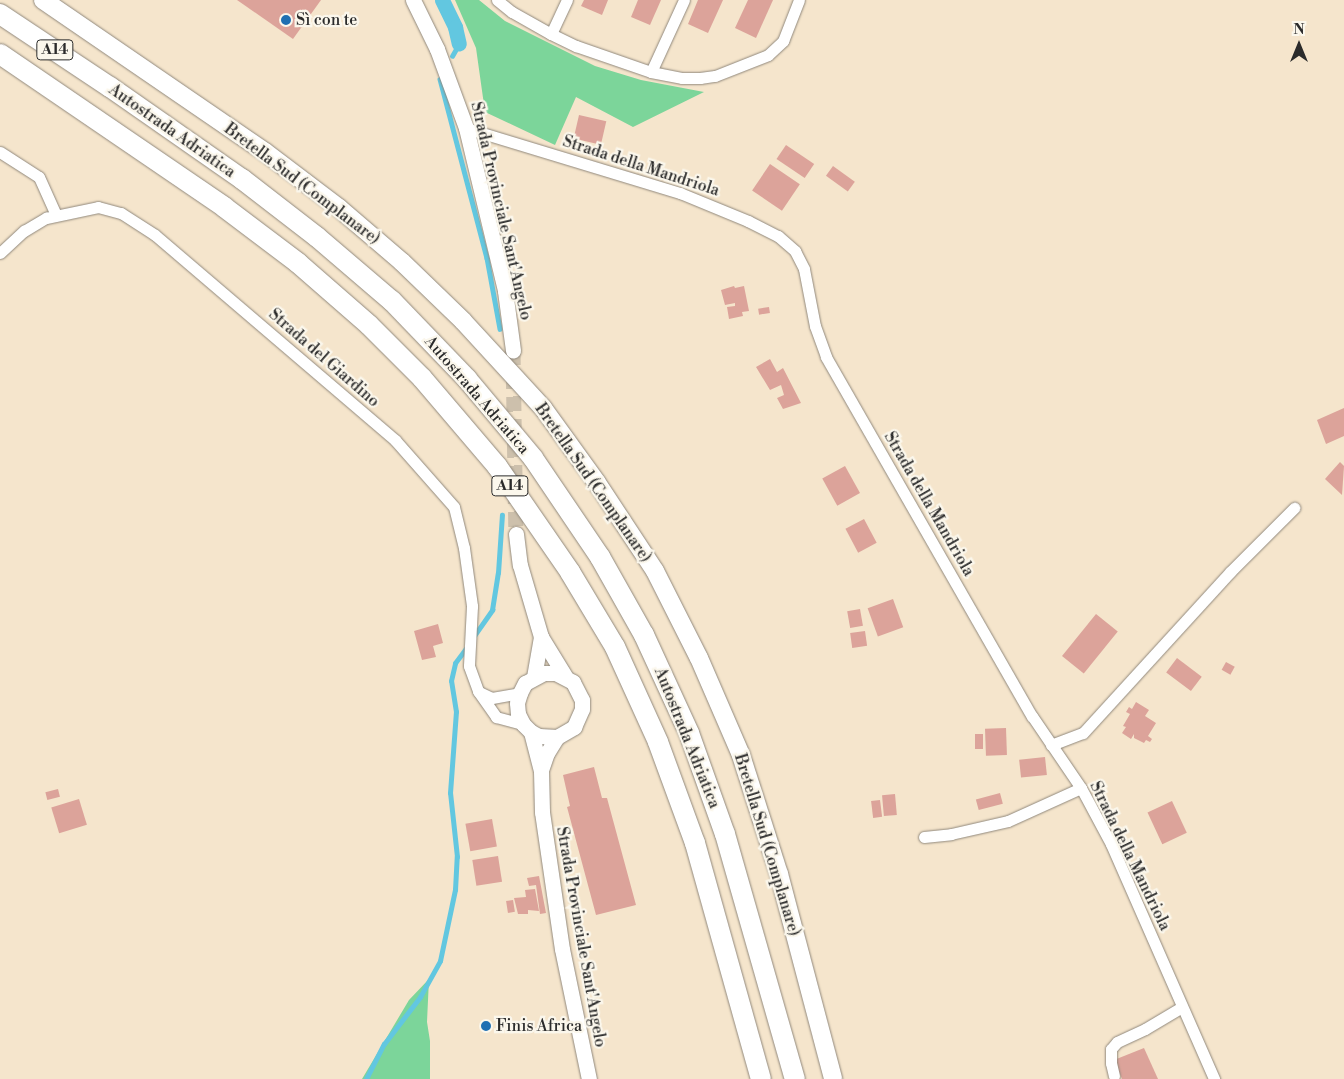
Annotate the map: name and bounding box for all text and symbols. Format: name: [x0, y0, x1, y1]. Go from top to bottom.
place label: Sì con te: [296, 10, 357, 30]
marker: Sì con te: [280, 14, 292, 26]
north arrow: [1274, 20, 1324, 70]
text: N: [1293, 21, 1305, 39]
road number: A14: [36, 38, 74, 62]
street label: Autostrada Adriatica: [105, 80, 239, 182]
street label: Strada Provinciale Sant'Angelo: [467, 100, 535, 322]
street label: Bretella Sud (Complanare): [220, 119, 384, 249]
street label: Strada della Mandriola: [560, 132, 722, 200]
street label: Strada del Giardino: [265, 305, 383, 411]
street label: Autostrada Adriatica: [420, 332, 534, 458]
street label: Bretella Sud (Complanare): [531, 400, 655, 566]
street label: Strada della Mandriola: [880, 428, 978, 580]
road number: A14: [491, 474, 529, 498]
street label: Autostrada Adriatica: [650, 665, 724, 811]
street label: Bretella Sud (Complanare): [730, 751, 804, 939]
street label: Strada della Mandriola: [1086, 778, 1174, 934]
street label: Strada Provinciale Sant'Angelo: [552, 825, 610, 1049]
place label: Finis Africa: [496, 1016, 582, 1036]
marker: Finis Africa: [480, 1020, 492, 1032]

